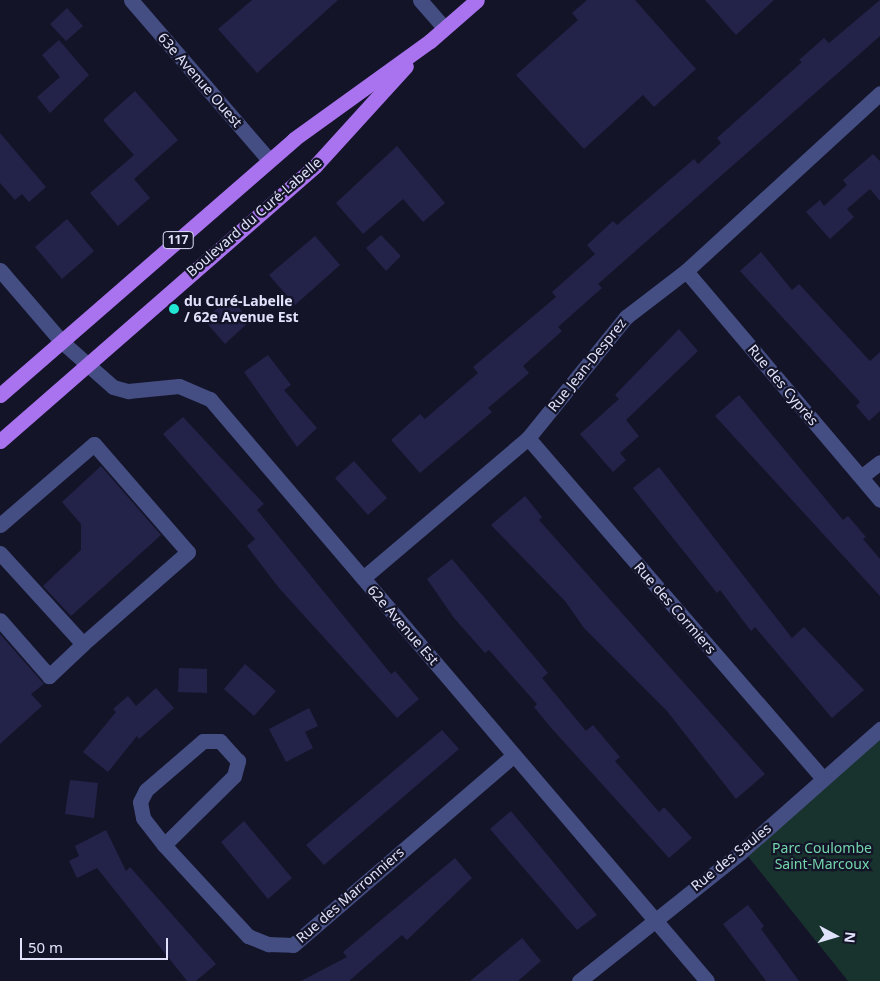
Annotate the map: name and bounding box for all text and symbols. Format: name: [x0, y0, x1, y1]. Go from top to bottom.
street label: 63e Avenue Ouest: [154, 29, 246, 131]
street label: Boulevard du Curé-Labelle: [183, 154, 325, 280]
road number: 117: [162, 230, 194, 250]
place label: du Curé-Labelle / 62e Avenue Est: [184, 293, 299, 326]
marker: du Curé-Labelle / 62e Avenue Est: [168, 303, 180, 315]
street label: Rue Jean-Desprez: [544, 315, 630, 415]
street label: Rue des Cyprès: [744, 341, 822, 429]
street label: Rue des Cormiers: [631, 559, 719, 657]
street label: 62e Avenue Est: [364, 582, 442, 668]
street label: Rue des Saules: [688, 820, 774, 894]
park label: Parc Coulombe Saint-Marcoux: [772, 840, 872, 872]
street label: Rue des Marronniers: [293, 844, 407, 946]
north arrow: [810, 911, 860, 961]
scale bar: [22, 928, 170, 960]
text: N: [840, 931, 860, 944]
text: 50 m: [28, 937, 63, 957]

